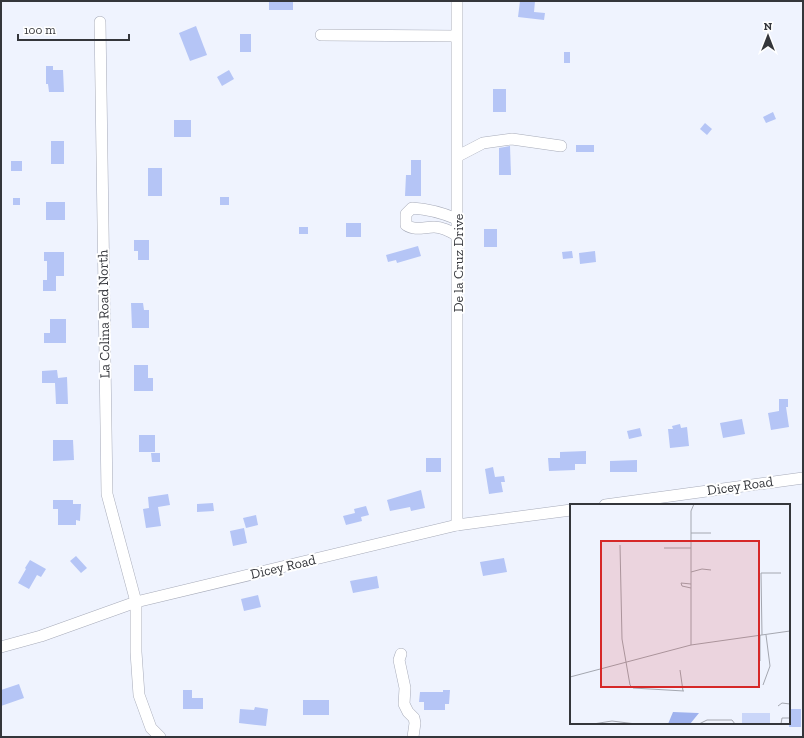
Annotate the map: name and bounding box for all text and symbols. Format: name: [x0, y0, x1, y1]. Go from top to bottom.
scale bar: [18, 16, 129, 42]
north arrow: [748, 16, 788, 56]
text: N: [764, 20, 773, 33]
text: 100 m: [24, 23, 56, 37]
street label: De la Cruz Drive: [450, 213, 467, 312]
street label: La Colina Road North: [94, 249, 114, 379]
street label: Dicey Road: [706, 473, 775, 499]
inset map: [570, 504, 790, 724]
street label: Dicey Road: [249, 551, 318, 583]

